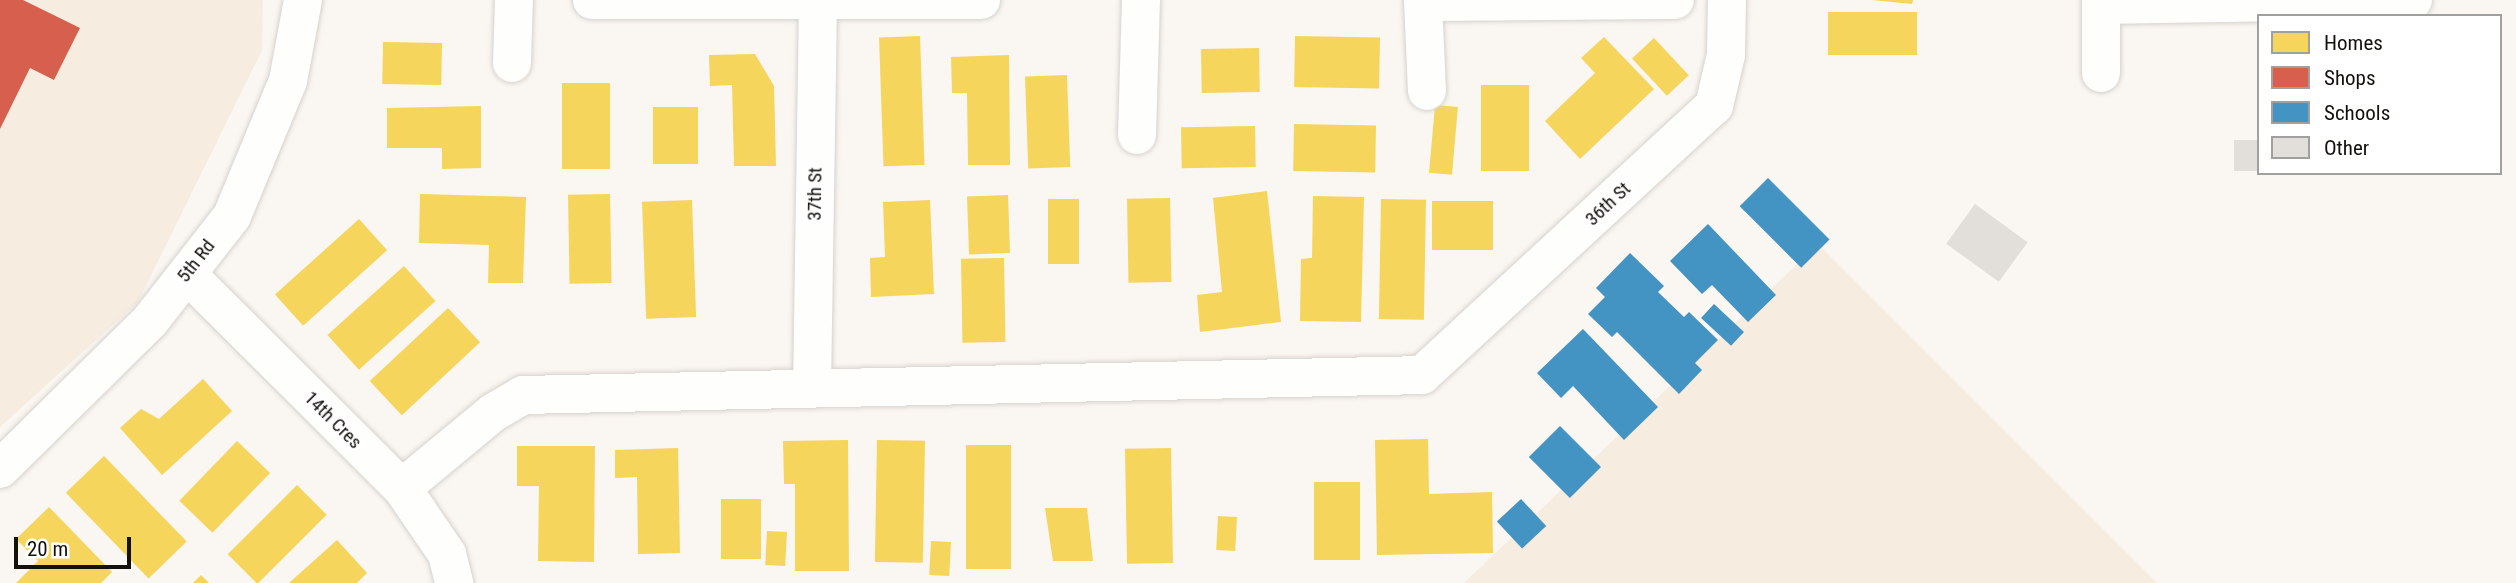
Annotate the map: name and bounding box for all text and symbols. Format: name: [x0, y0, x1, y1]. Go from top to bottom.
legend: [2257, 14, 2502, 175]
text: Homes: [2324, 31, 2383, 55]
text: Shops: [2324, 66, 2376, 90]
text: Schools: [2324, 101, 2390, 125]
text: Other: [2324, 136, 2369, 160]
street label: 37th St: [803, 167, 827, 221]
street label: 36th St: [1581, 177, 1635, 231]
street label: 5th Rd: [172, 235, 220, 287]
street label: 14th Cres: [300, 387, 366, 453]
scale bar: [18, 524, 135, 568]
text: 20 m: [27, 537, 68, 561]

